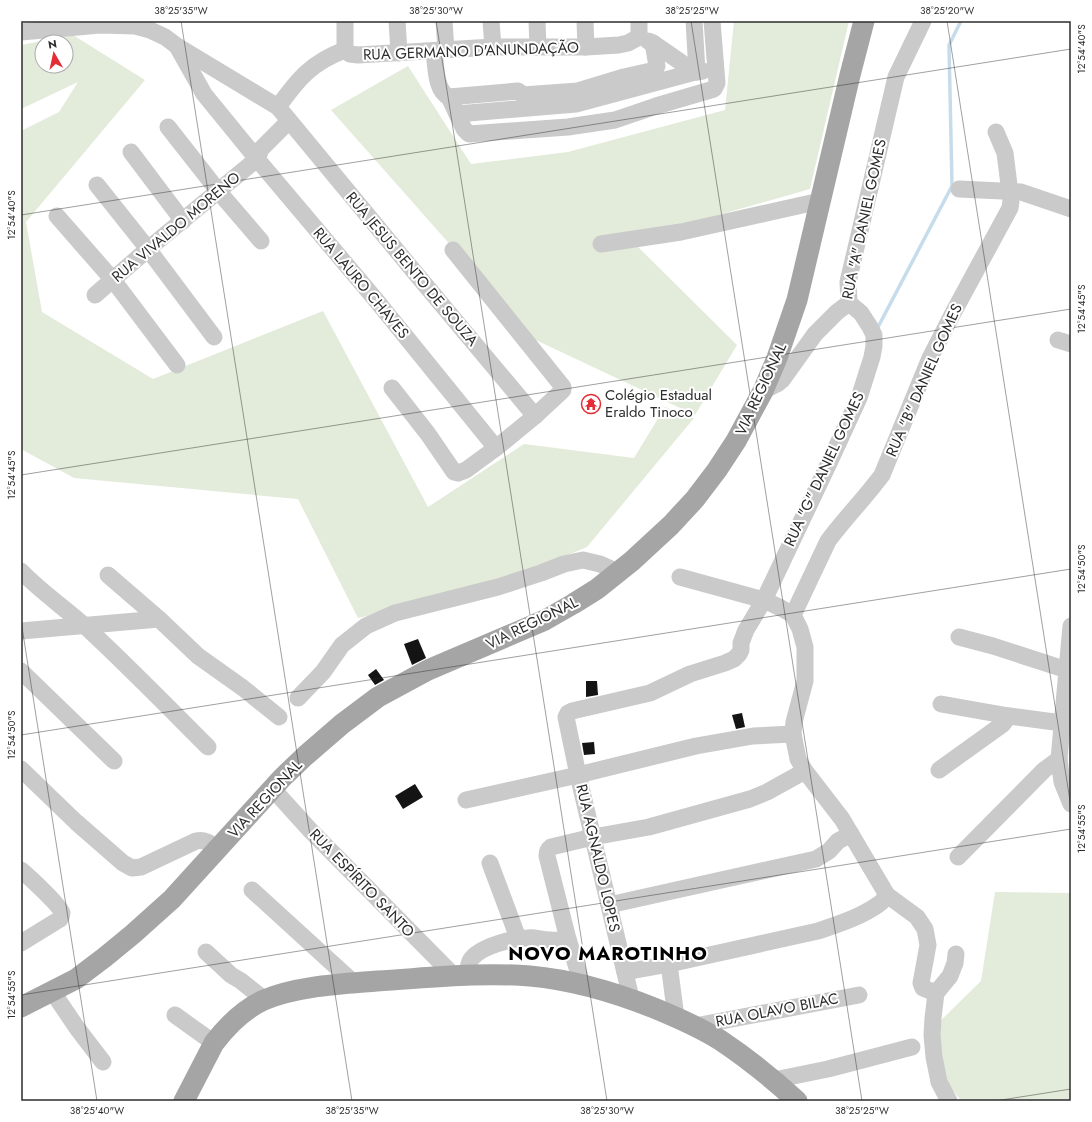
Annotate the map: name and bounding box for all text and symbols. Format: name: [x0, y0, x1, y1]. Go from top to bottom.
text: 38°25'35"W: [154, 3, 208, 18]
text: 38°25'30"W: [409, 3, 463, 18]
text: 38°25'25"W: [665, 3, 719, 18]
text: 38°25'20"W: [920, 3, 974, 18]
text: 12°54'40"S: [1074, 24, 1089, 74]
north arrow: [34, 34, 74, 74]
text: N: [47, 36, 58, 53]
street label: RUA GERMANO D'ANUNDAÇÃO: [363, 36, 579, 66]
street label: RUA "A" DANIEL GOMES: [836, 137, 892, 301]
street label: RUA VIVALDO MORENO: [107, 167, 245, 287]
street label: RUA JESUS BENTO DE SOUZA: [341, 187, 483, 351]
text: 12°54'40"S: [4, 190, 19, 240]
street label: RUA LAURO CHAVES: [308, 223, 414, 343]
text: 12°54'45"S: [1074, 284, 1089, 333]
street label: RUA "B" DANIEL GOMES: [880, 300, 968, 460]
street label: VIA REGIONAL: [730, 339, 792, 439]
place label: Colégio Estadual Eraldo Tinoco: [605, 384, 712, 423]
street label: RUA "G" DANIEL GOMES: [778, 388, 870, 550]
temple icon: Colégio Estadual Eraldo Tinoco: [580, 393, 602, 415]
text: 12°54'45"S: [4, 450, 19, 499]
text: 12°54'50"S: [1074, 544, 1089, 594]
street label: VIA REGIONAL: [482, 591, 582, 655]
text: 12°54'50"S: [4, 710, 19, 760]
street label: VIA REGIONAL: [223, 755, 307, 843]
street label: RUA AGNALDO LOPES: [570, 782, 626, 934]
text: 12°54'55"S: [1074, 804, 1089, 853]
street label: RUA ESPÍRITO SANTO: [304, 824, 420, 942]
district label: NOVO MAROTINHO: [508, 940, 708, 967]
text: 12°54'55"S: [4, 970, 19, 1019]
street label: RUA OLAVO BILAC: [714, 987, 840, 1033]
text: 38°25'40"W: [70, 1103, 124, 1118]
text: 38°25'35"W: [325, 1103, 379, 1118]
text: 38°25'30"W: [580, 1103, 634, 1118]
text: 38°25'25"W: [835, 1103, 889, 1118]

